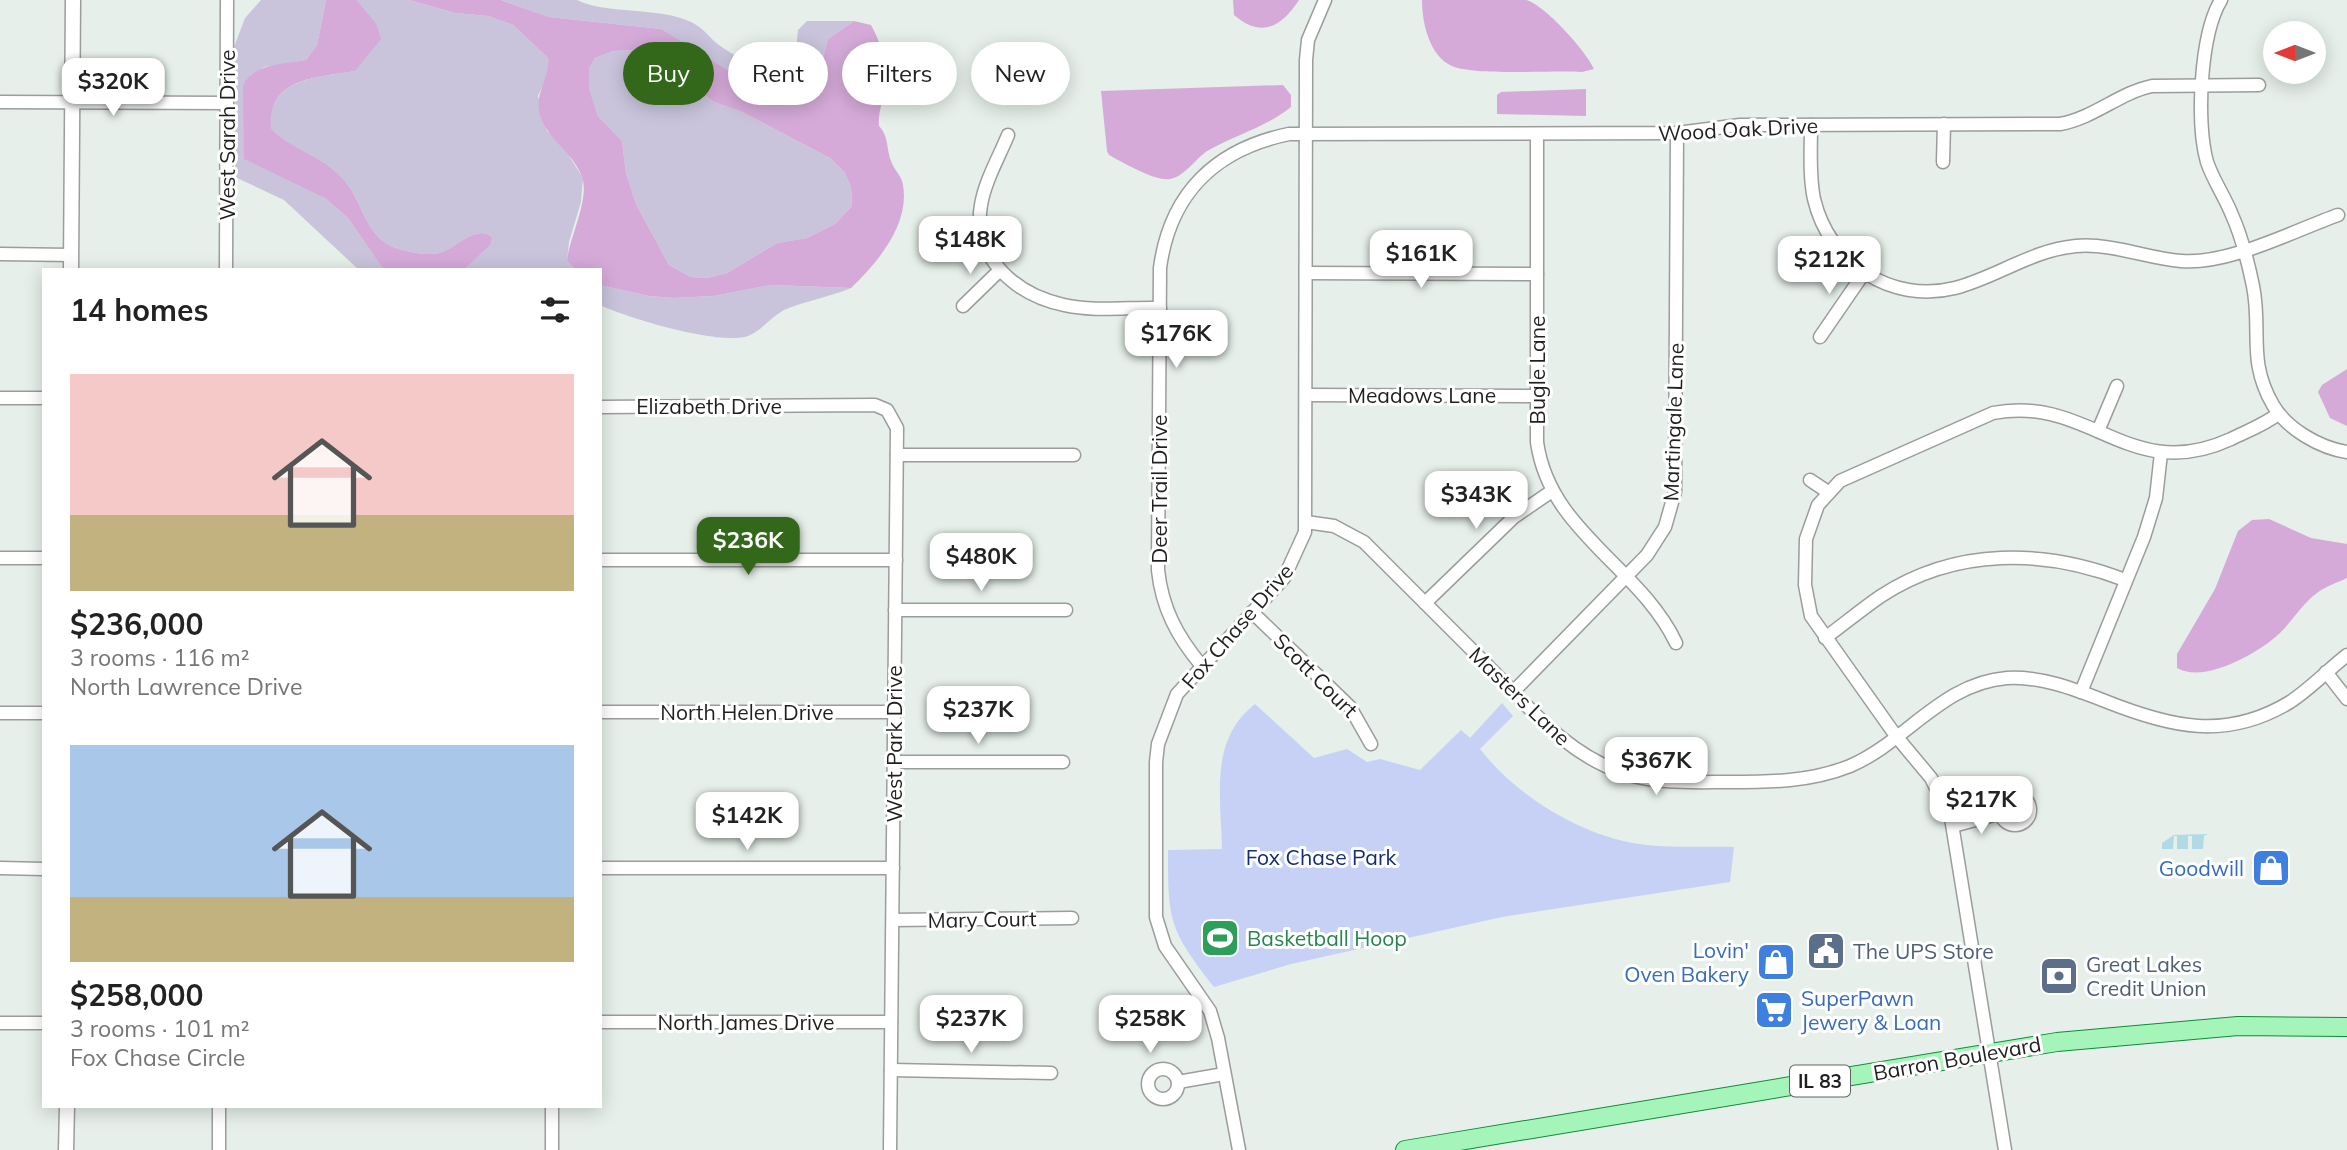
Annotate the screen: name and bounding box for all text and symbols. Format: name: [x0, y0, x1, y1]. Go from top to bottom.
north arrow: [2263, 21, 2326, 84]
map controls: [2263, 21, 2326, 84]
chip: Buy: [623, 42, 714, 105]
chip: Rent: [728, 42, 828, 105]
chip: Filters: [842, 42, 957, 105]
chip: New: [971, 42, 1070, 105]
street label: West Sarah Drive: [214, 49, 240, 221]
pin: $320K: [64, 58, 162, 118]
text: $320K: [78, 66, 148, 95]
street label: Wood Oak Drive: [1657, 112, 1819, 146]
pin: $148K: [921, 216, 1019, 276]
text: $148K: [935, 224, 1005, 253]
pin: $161K: [1372, 230, 1470, 290]
pin: $212K: [1780, 236, 1878, 296]
text: $161K: [1386, 238, 1456, 267]
text: $212K: [1794, 244, 1864, 273]
text: 14 homes: [70, 291, 209, 329]
icon: filters: [536, 291, 574, 329]
pin: $176K: [1127, 310, 1225, 370]
street label: Bugle Lane: [1524, 316, 1550, 424]
text: $176K: [1141, 318, 1211, 347]
street label: Martingale Lane: [1657, 342, 1689, 502]
street label: Meadows Lane: [1348, 382, 1496, 408]
street label: Elizabeth Drive: [636, 393, 782, 419]
street label: Deer Trail Drive: [1146, 414, 1172, 564]
icon: home: [259, 420, 385, 546]
pin: $343K: [1427, 472, 1525, 531]
text: $343K: [1441, 479, 1511, 508]
pin: $236K: [699, 518, 797, 577]
text: $236K: [713, 525, 783, 554]
pin: $480K: [932, 534, 1030, 593]
text: $480K: [946, 541, 1016, 570]
street label: Fox Chase Drive: [1176, 558, 1298, 694]
text: $236,000: [70, 605, 203, 643]
street label: Scott Court: [1269, 628, 1363, 722]
street label: Masters Lane: [1464, 641, 1576, 751]
text: 3 rooms · 116 m²: [70, 643, 250, 672]
street label: West Park Drive: [881, 665, 907, 823]
text: North Lawrence Drive: [70, 672, 302, 701]
pin: $237K: [929, 686, 1027, 746]
text: $237K: [943, 694, 1013, 723]
street label: North Helen Drive: [660, 699, 834, 725]
pin: $367K: [1607, 738, 1705, 797]
text: $367K: [1621, 745, 1691, 774]
pin: $217K: [1932, 776, 2030, 836]
text: $217K: [1946, 784, 2016, 813]
icon: home: [259, 791, 385, 917]
pin: $142K: [698, 792, 796, 852]
text: $142K: [712, 800, 782, 829]
park label: Fox Chase Park: [1246, 844, 1397, 870]
shop icon: Goodwill: [2250, 847, 2292, 889]
place label: Goodwill: [2159, 855, 2244, 881]
street label: Mary Court: [927, 905, 1037, 933]
sports icon: Basketball Hoop: [1199, 917, 1241, 959]
place label: Basketball Hoop: [1247, 925, 1407, 951]
public building icon: The UPS Store: [1805, 930, 1847, 972]
place label: Lovin' Oven Bakery: [1624, 937, 1749, 987]
place label: The UPS Store: [1853, 938, 1994, 964]
shop icon: Lovin' Oven Bakery: [1755, 941, 1797, 983]
place label: Great Lakes Credit Union: [2086, 951, 2207, 1001]
bank icon: Great Lakes Credit Union: [2038, 955, 2080, 997]
text: $258,000: [70, 976, 203, 1014]
place label: SuperPawn Jewery & Loan: [1801, 985, 1941, 1035]
supermarket icon: SuperPawn Jewery & Loan: [1753, 989, 1795, 1031]
pin: $237K: [922, 996, 1020, 1055]
pin: $258K: [1101, 996, 1199, 1055]
text: $237K: [936, 1003, 1006, 1032]
text: $258K: [1115, 1003, 1185, 1032]
street label: North James Drive: [658, 1009, 835, 1035]
text: 3 rooms · 101 m²: [70, 1014, 250, 1043]
street label: Barron Boulevard: [1871, 1030, 2043, 1086]
text: Fox Chase Circle: [70, 1043, 245, 1072]
road number: IL 83: [1790, 1065, 1850, 1096]

